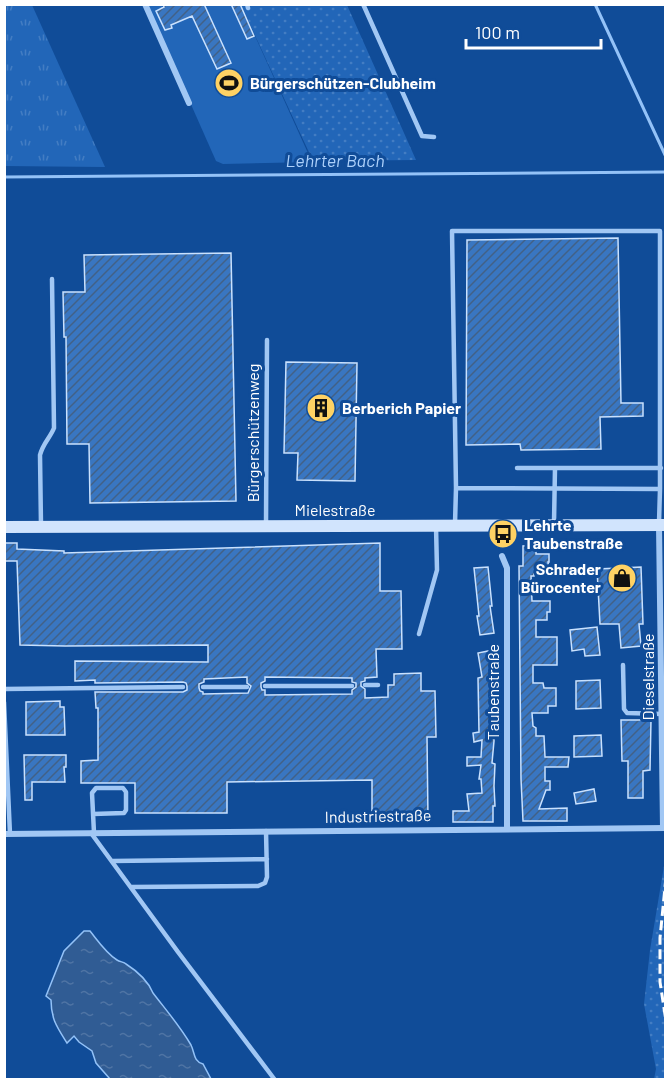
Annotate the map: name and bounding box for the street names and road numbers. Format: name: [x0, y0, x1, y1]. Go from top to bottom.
street label: Bürgerschützenweg: [243, 364, 262, 502]
street label: Mielestraße: [294, 500, 376, 519]
street label: Dieselstraße: [638, 633, 657, 721]
street label: Taubenstraße: [483, 644, 502, 740]
street label: Industriestraße: [324, 805, 431, 826]

